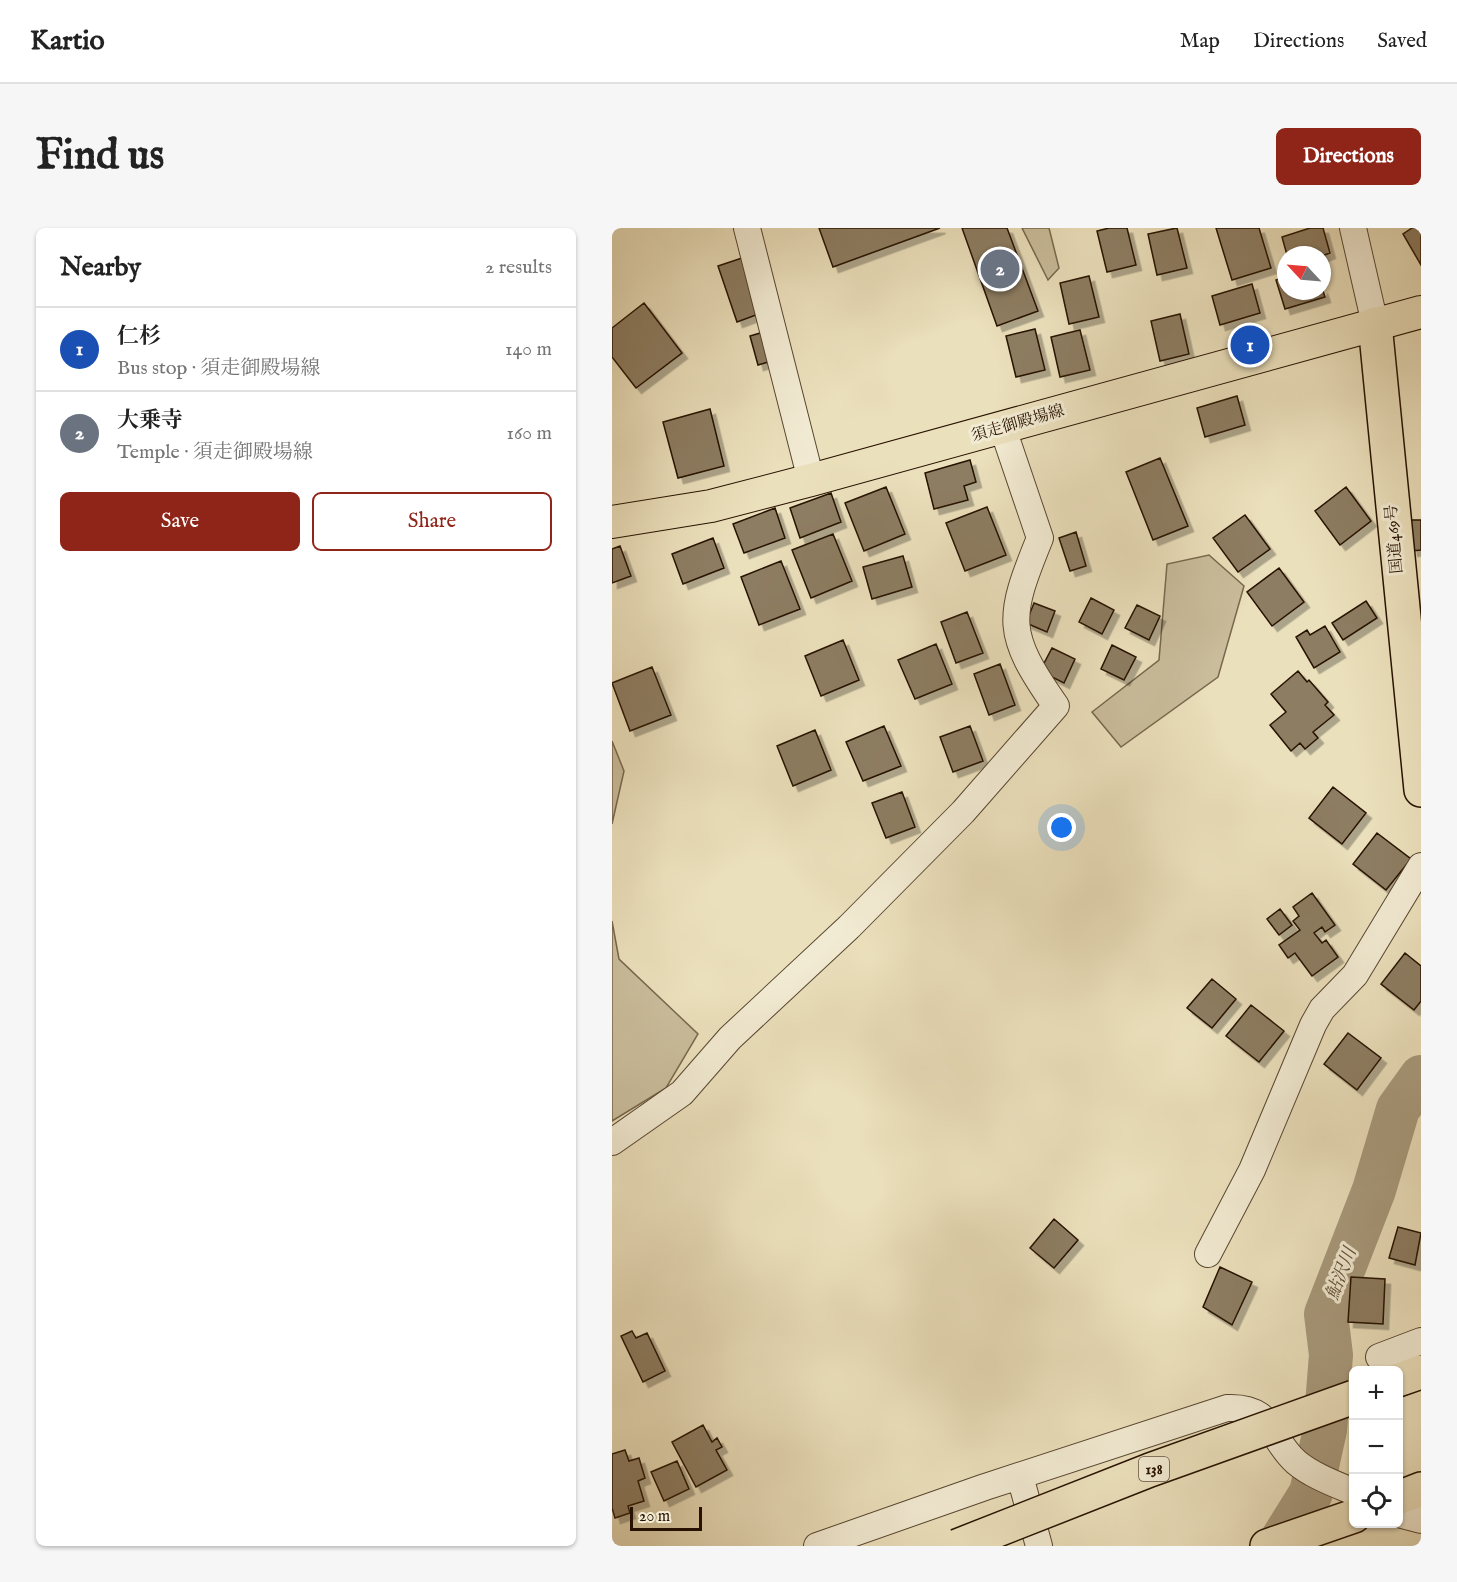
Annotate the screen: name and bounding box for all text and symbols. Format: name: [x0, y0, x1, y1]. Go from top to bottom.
text: Kartio: [30, 24, 105, 59]
text: Map: [1180, 28, 1220, 55]
text: Directions: [1253, 28, 1344, 55]
text: Saved: [1377, 28, 1427, 55]
button: Directions: [1276, 128, 1421, 185]
text: Find us: [36, 130, 164, 183]
pin: 2: [980, 246, 1020, 291]
north arrow: [1277, 246, 1331, 300]
text: Nearby: [60, 251, 141, 284]
text: 2 results: [485, 255, 552, 280]
pin: 1: [1230, 322, 1270, 368]
text: 仁杉: [117, 323, 161, 351]
text: 1: [76, 337, 83, 362]
text: 140 m: [505, 337, 552, 362]
text: Bus stop · 須走御殿場線: [117, 356, 321, 381]
street label: 須走御殿場線: [969, 401, 1067, 447]
text: 大乗寺: [117, 407, 183, 435]
text: 2: [75, 421, 84, 446]
text: 160 m: [506, 421, 552, 446]
text: Temple · 須走御殿場線: [117, 440, 313, 465]
button: Save: [60, 492, 300, 551]
button: Share: [312, 492, 552, 551]
street label: 国道469号: [1382, 503, 1408, 575]
your location: [1047, 813, 1076, 842]
water label: 鮎沢川: [1322, 1243, 1363, 1303]
map controls: [1349, 1366, 1403, 1528]
button: +: [1349, 1366, 1403, 1420]
button: −: [1349, 1420, 1403, 1474]
road number: 138: [1139, 1457, 1169, 1481]
button: locate: [1349, 1474, 1403, 1528]
scale bar: [630, 1504, 702, 1532]
text: 20 m: [639, 1507, 670, 1527]

